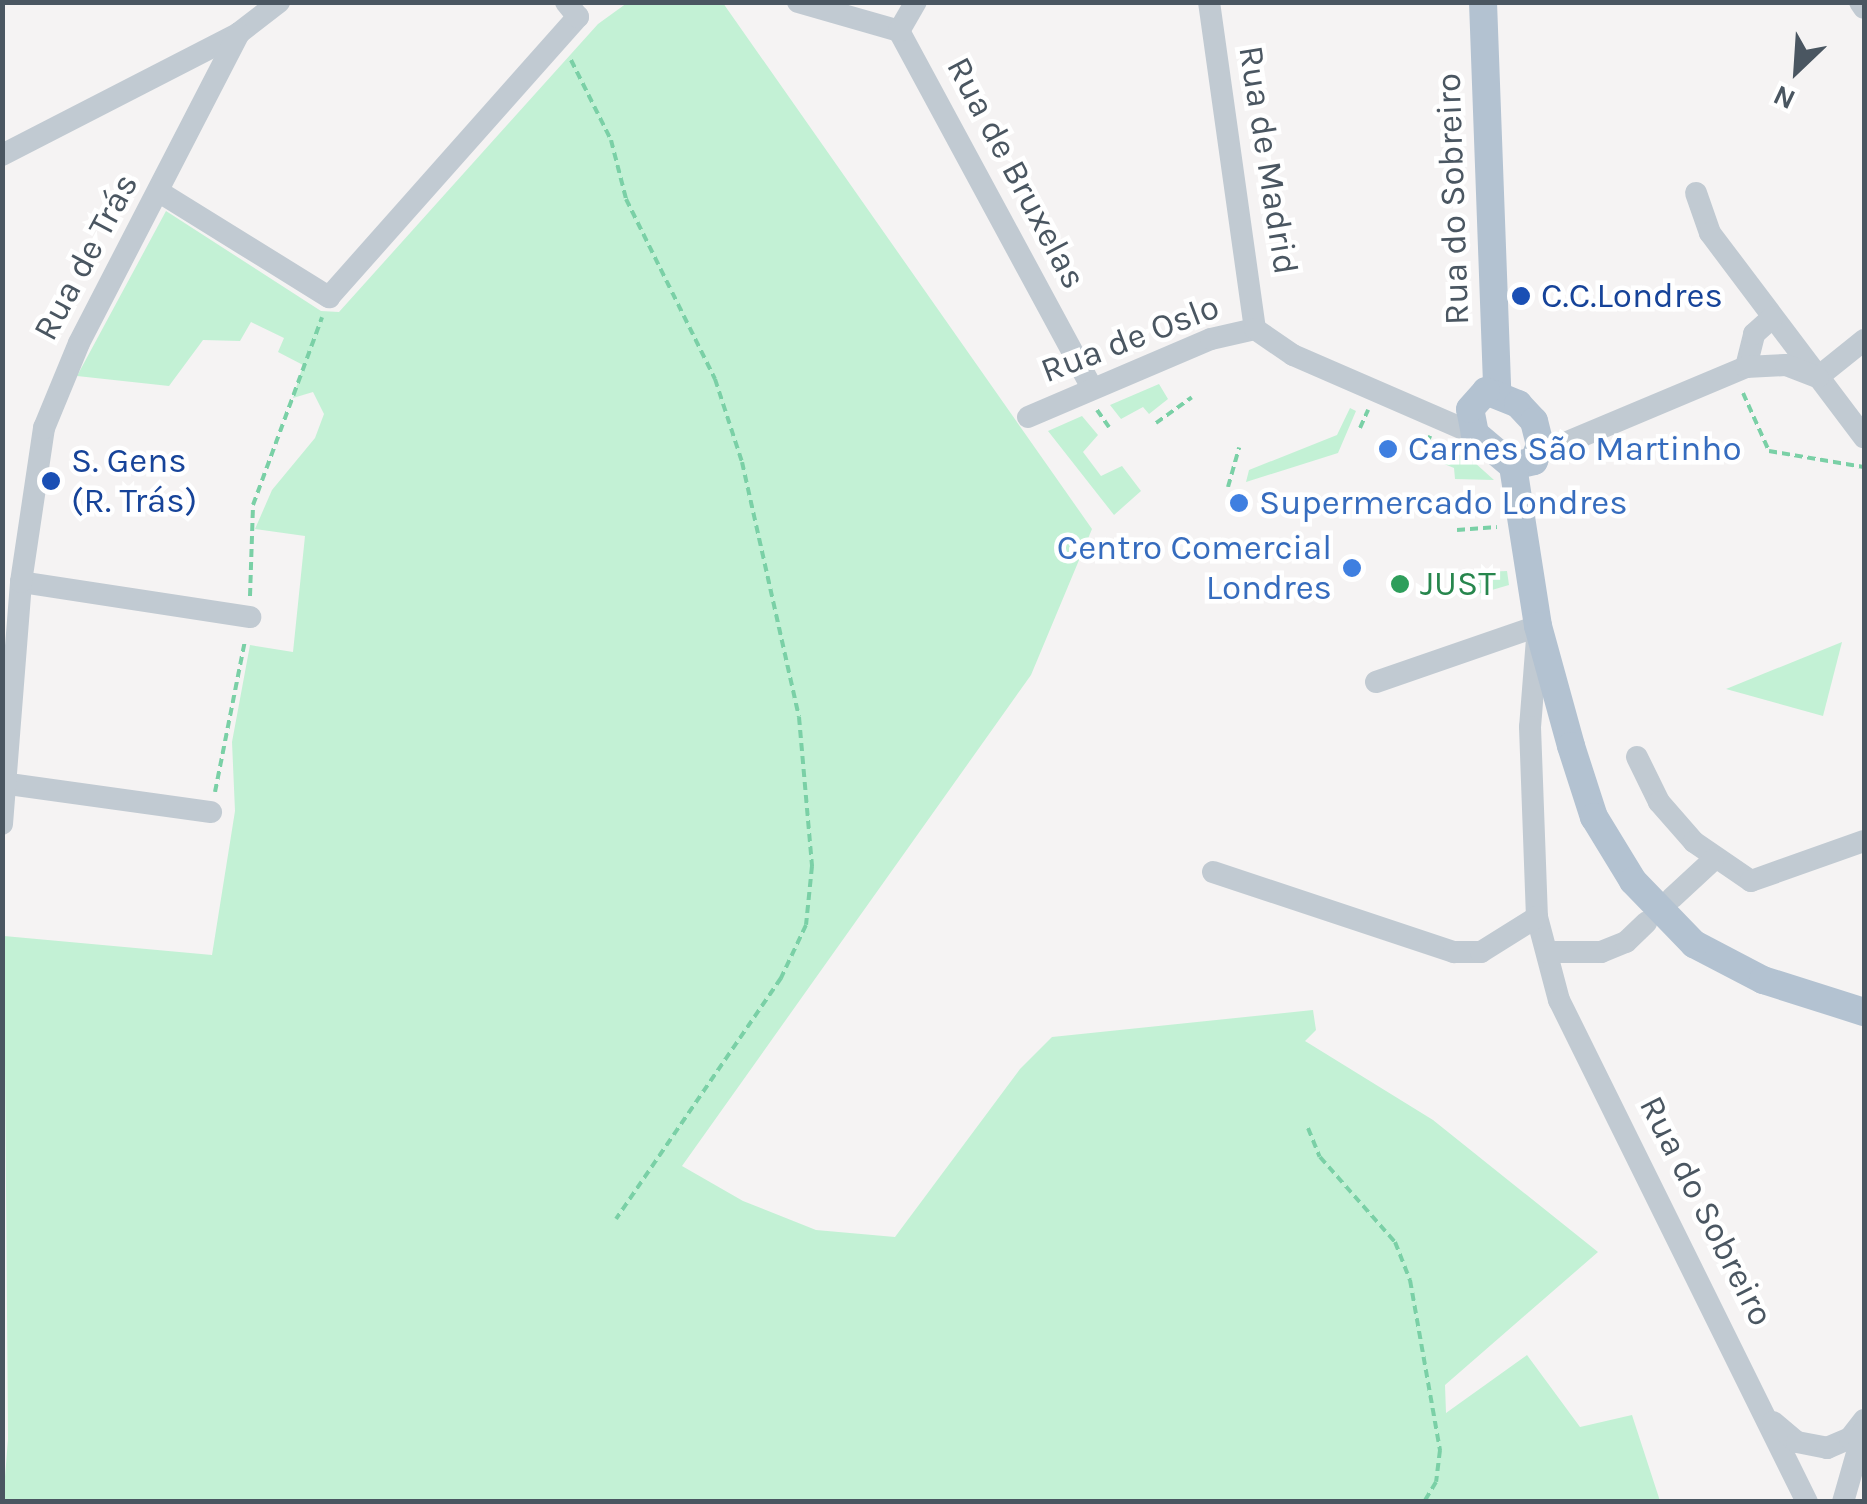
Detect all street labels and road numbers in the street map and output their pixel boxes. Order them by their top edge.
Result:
street label: Rua de Madrid [1229,43,1307,277]
street label: Rua de Bruxelas [937,50,1095,296]
street label: Rua do Sobreiro [1428,72,1478,326]
street label: Rua de Trás [25,167,147,347]
street label: Rua de Oslo [1035,286,1225,392]
street label: Rua do Sobreiro [1630,1089,1782,1333]

